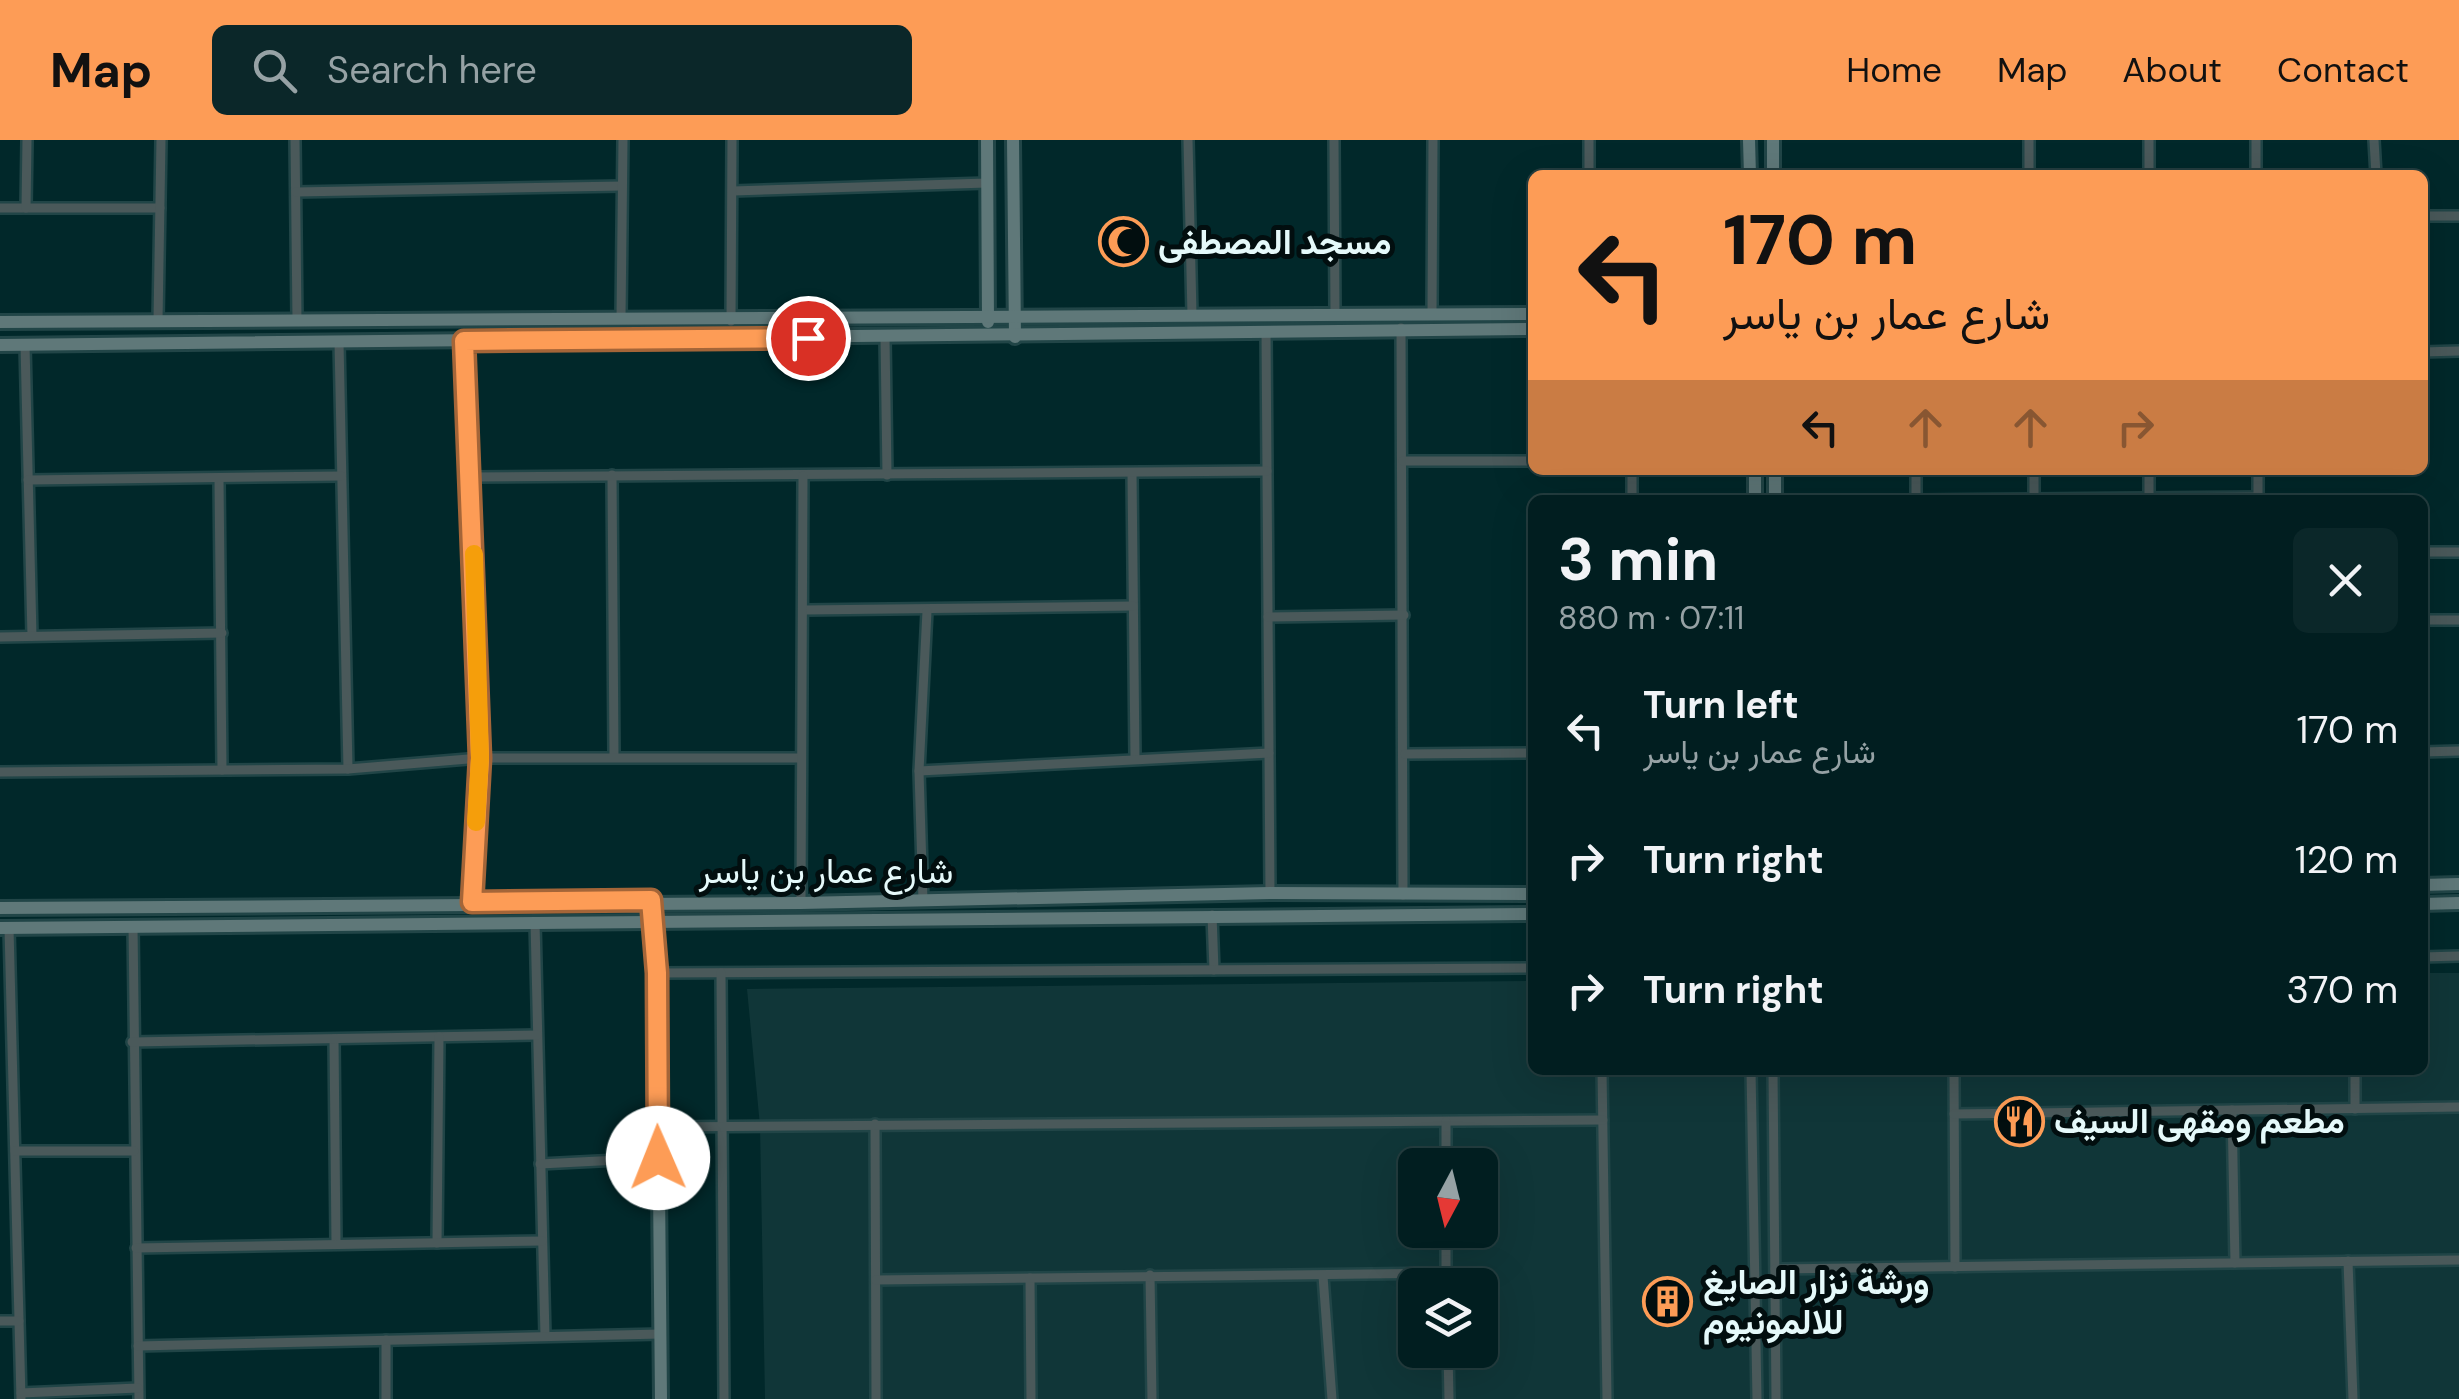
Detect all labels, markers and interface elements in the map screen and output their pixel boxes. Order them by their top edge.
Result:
search box [212,25,912,115]
text: Map [50,39,152,102]
icon: search [247,43,302,98]
text: Search here [327,45,537,95]
text: Home [1846,47,1942,93]
text: Map [1997,47,2067,93]
text: About [2122,47,2222,93]
text: Contact [2277,47,2409,93]
text: 170 m [1723,195,1917,286]
icon: left [1558,210,1688,340]
mosque icon: مسجد المصطفى [1097,216,1149,268]
place label: مسجد المصطفى [1158,219,1391,265]
text: شارع عمار بن ياسر [1723,284,2050,343]
pin [766,296,851,381]
icon: arrive [781,311,836,366]
icon: left [1793,400,1848,455]
icon: ahead [1898,400,1953,455]
icon: ahead [2003,400,2058,455]
icon: right [2108,400,2163,455]
text: 3 min [1558,520,1718,599]
button: close [2293,528,2398,633]
text: 880 m · 07:11 [1558,597,1744,639]
text: Turn left [1643,680,1799,730]
icon: left [1558,703,1613,758]
text: 170 m [2296,705,2398,755]
text: شارع عمار بن ياسر [1643,731,1876,773]
icon: right [1558,833,1613,888]
text: Turn right [1643,835,1824,885]
text: 120 m [2295,835,2398,885]
street label: شارع عمار بن ياسر [698,848,953,895]
icon: right [1558,963,1613,1018]
text: Turn right [1643,965,1824,1015]
text: 370 m [2286,965,2398,1015]
restaurant icon: مطعم ومقهى السيف [1993,1095,2045,1147]
place label: مطعم ومقهى السيف [2054,1098,2345,1144]
position arrow [606,1106,710,1210]
north arrow [1398,1148,1498,1248]
map controls [1398,1148,1498,1368]
place label: ورشة نزار الصايغ للالمونيوم [1703,1259,1930,1345]
button: layers [1398,1268,1498,1368]
building icon: ورشة نزار الصايغ للالمونيوم [1642,1276,1694,1328]

